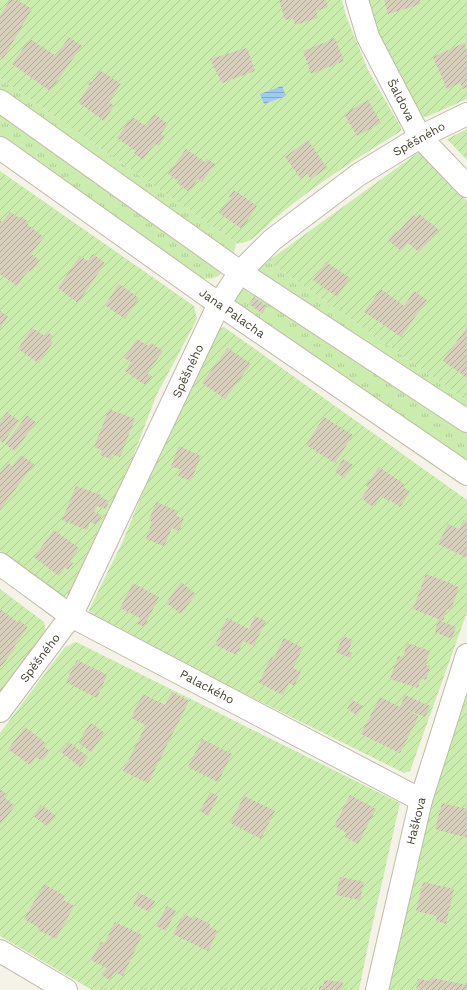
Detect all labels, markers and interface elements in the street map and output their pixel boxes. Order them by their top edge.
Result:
street label: Šaldova [384,76,418,124]
street label: Spěšného [391,119,447,159]
street label: Jana Palacha [196,285,268,341]
street label: Spěšného [170,342,206,400]
street label: Spěšného [17,631,63,685]
street label: Palackého [177,667,237,707]
street label: Haškova [403,796,429,846]

